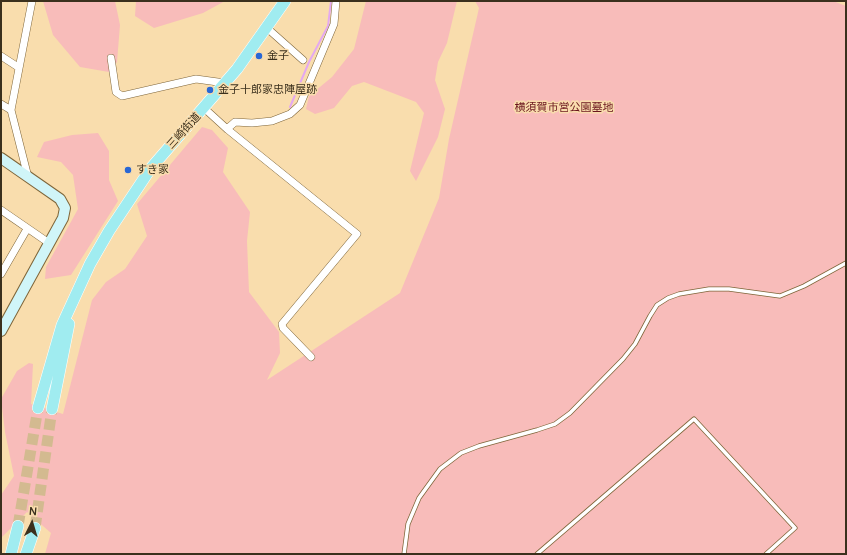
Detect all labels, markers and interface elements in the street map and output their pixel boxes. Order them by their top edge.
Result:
place label: 金子 [267,49,289,63]
marker: 金子 [254,51,264,61]
place label: 金子十郎家忠陣屋跡 [218,83,317,97]
marker: 金子十郎家忠陣屋跡 [205,85,215,95]
park label: 横須賀市営公園墓地 [515,101,613,115]
street label: 三崎街道 [164,110,204,152]
place label: すき家 [136,163,169,177]
marker: すき家 [123,165,133,175]
north arrow [12,503,52,543]
text: N [28,503,38,518]

